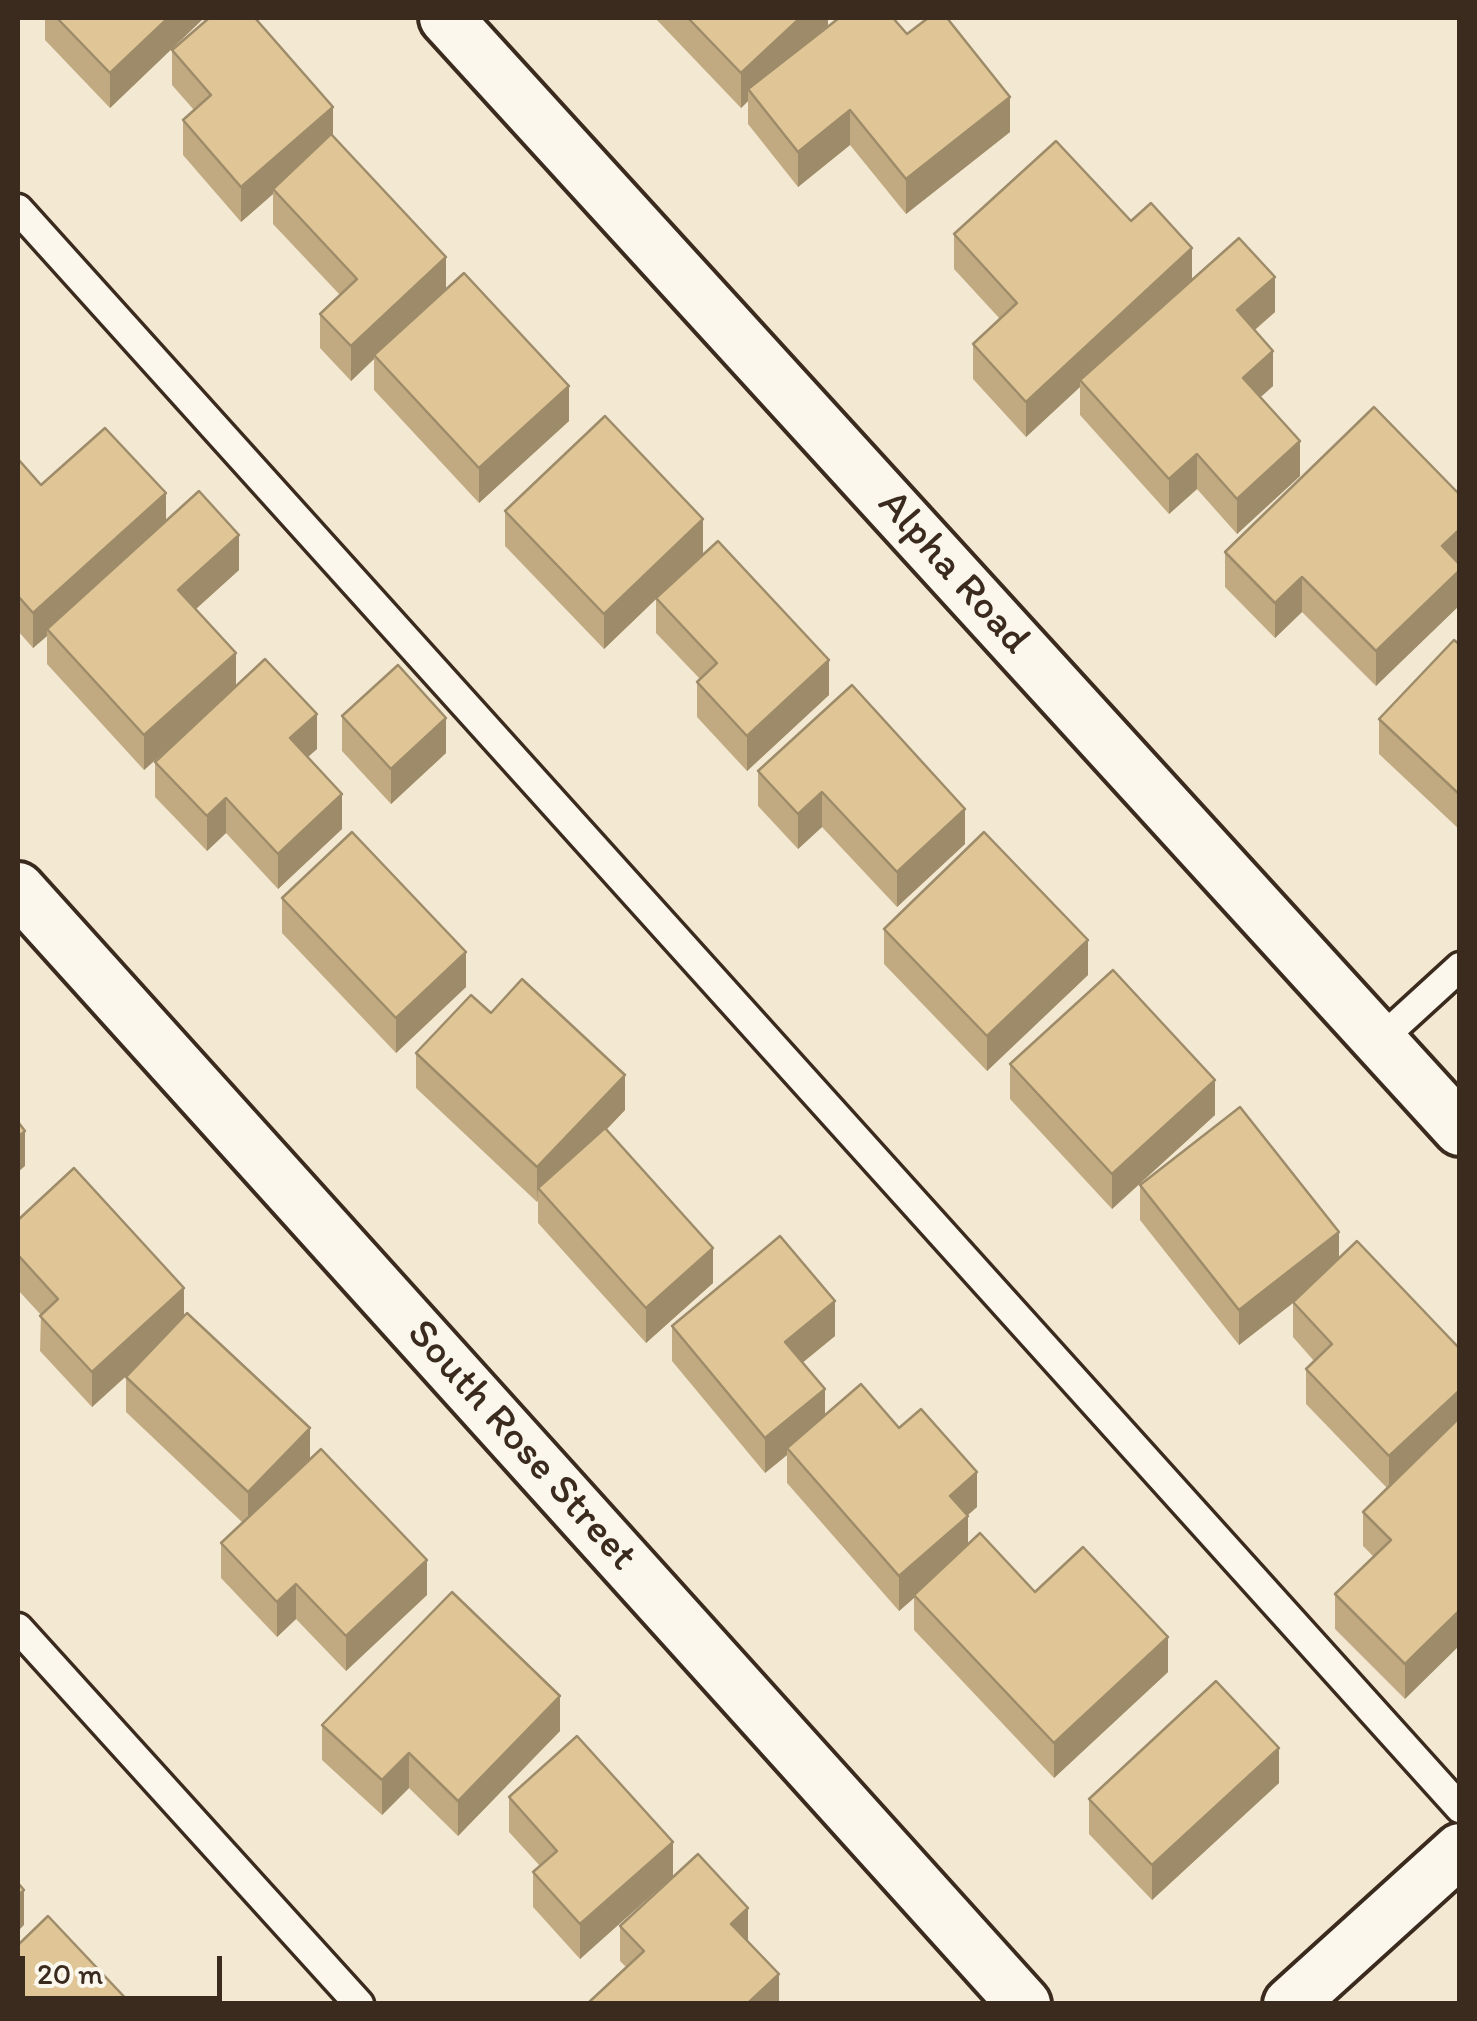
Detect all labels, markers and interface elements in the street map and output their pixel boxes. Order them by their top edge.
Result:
street label: Alpha Road [866,480,1040,666]
street label: South Rose Street [395,1310,647,1582]
scale bar [25,1936,228,1998]
text: 20 m [37,1955,103,1992]

